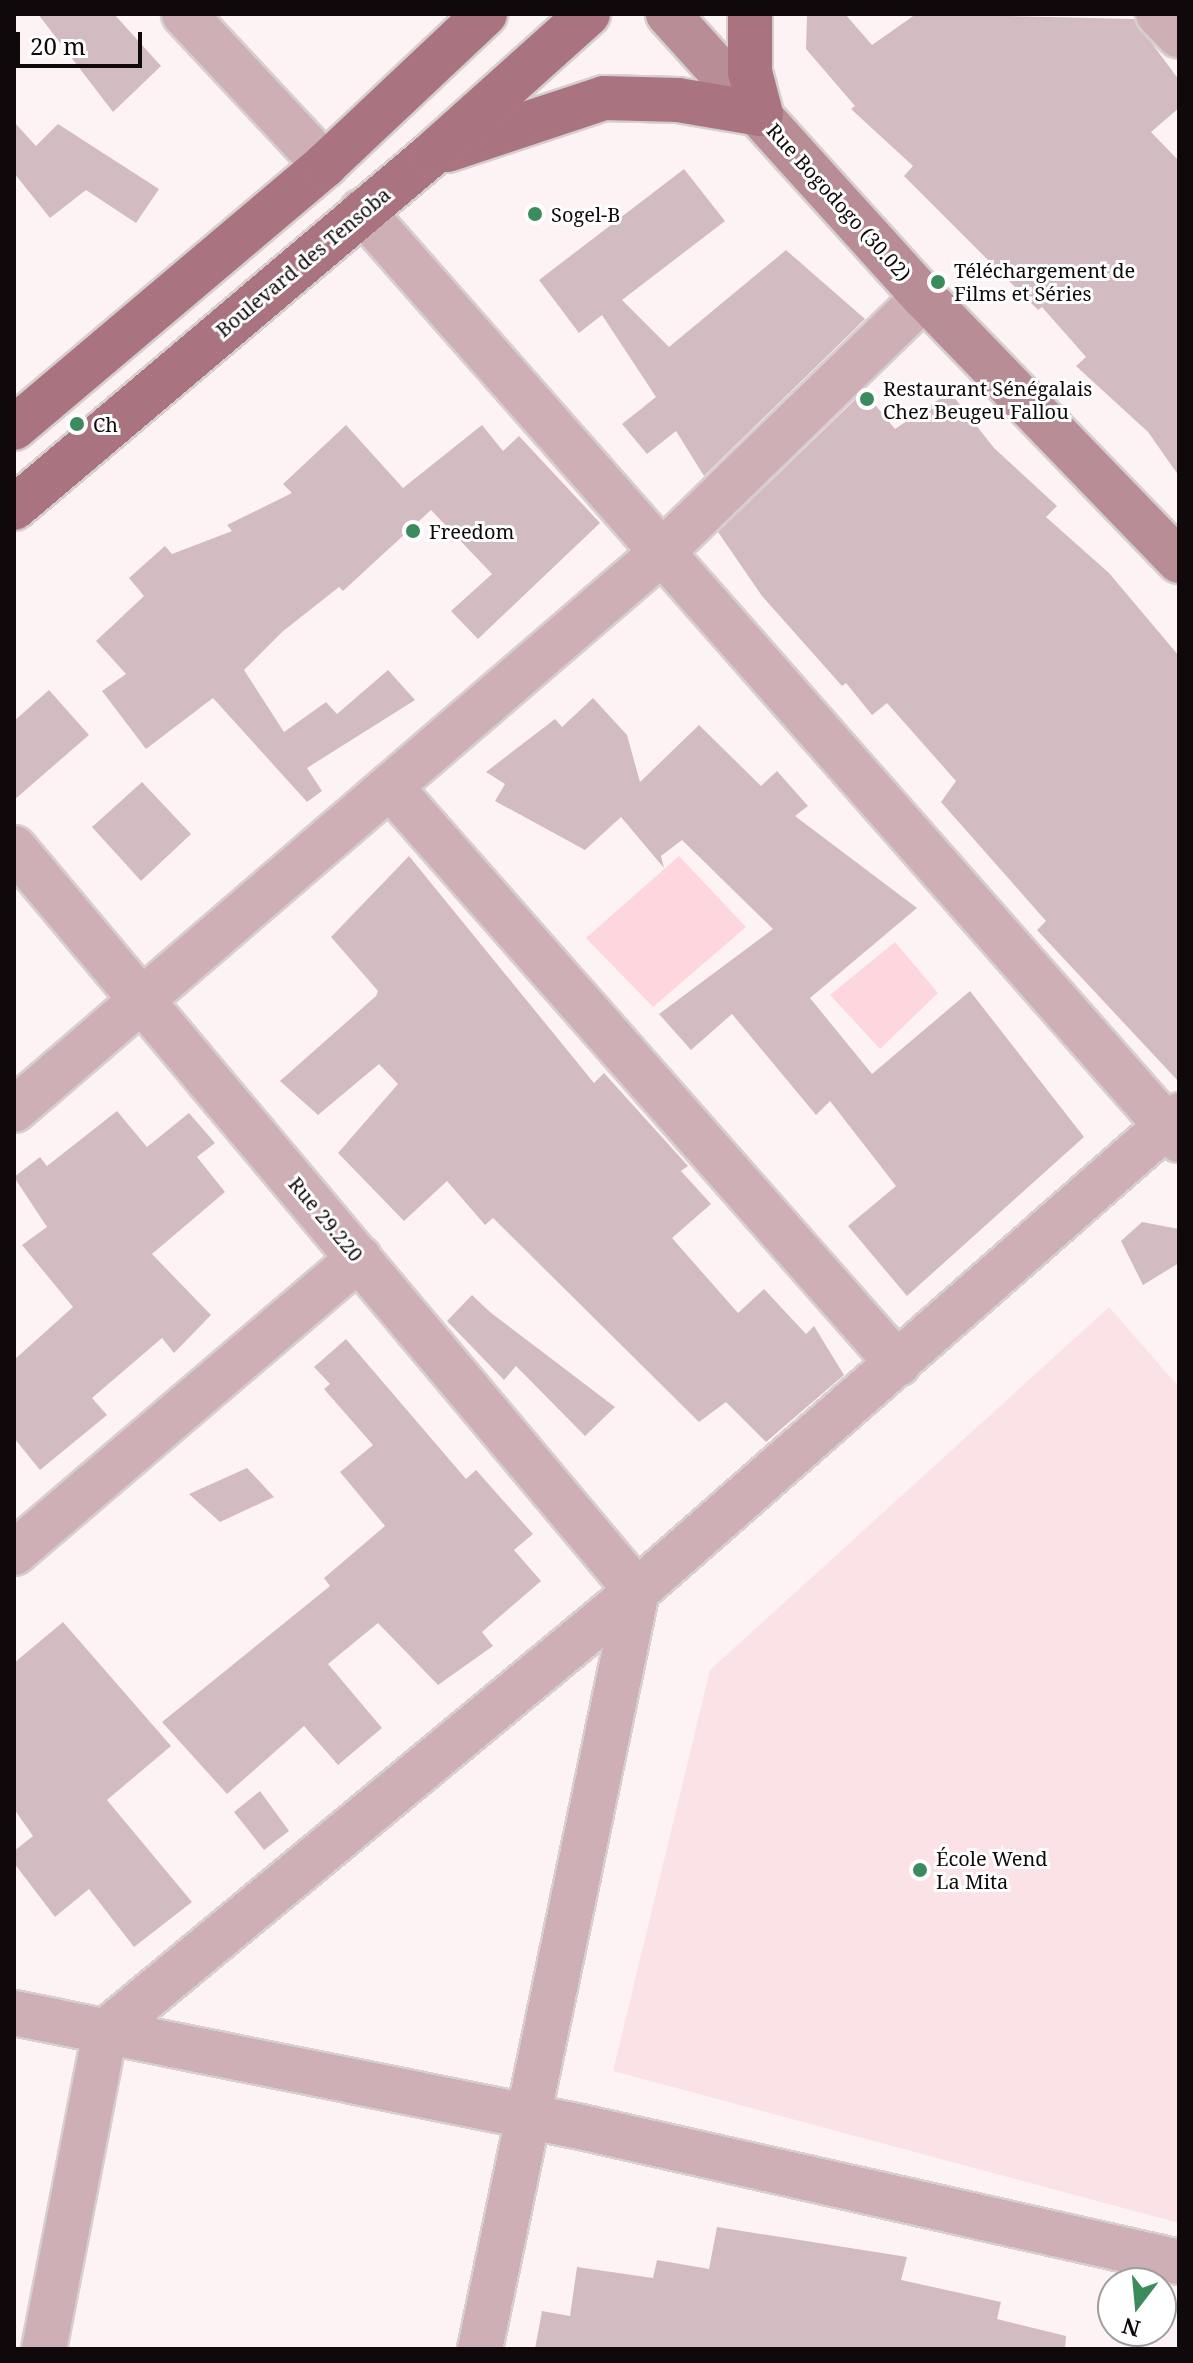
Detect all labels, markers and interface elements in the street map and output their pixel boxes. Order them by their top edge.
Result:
scale bar [20,16,146,66]
text: 20 m [30,29,86,62]
street label: Rue Bogodogo (30.02) [762,118,916,286]
street label: Boulevard des Tensoba [211,182,395,342]
place label: Sogel-B [551,202,620,226]
marker: Sogel-B [526,205,544,223]
place label: Téléchargement de Films et Séries [954,258,1135,305]
marker: Téléchargement de Films et Séries [929,273,947,291]
place label: Restaurant Sénégalais Chez Beugeu Fallou [883,376,1092,423]
marker: Restaurant Sénégalais Chez Beugeu Fallou [858,390,876,408]
place label: Ch [93,412,118,436]
marker: Ch [68,415,86,433]
place label: Freedom [429,519,514,543]
marker: Freedom [404,522,422,540]
street label: Rue 29.220 [284,1172,368,1266]
place label: École Wend La Mita [936,1846,1048,1893]
marker: École Wend La Mita [911,1861,929,1879]
north arrow [1097,2267,1177,2347]
text: N [1118,2311,1143,2345]

